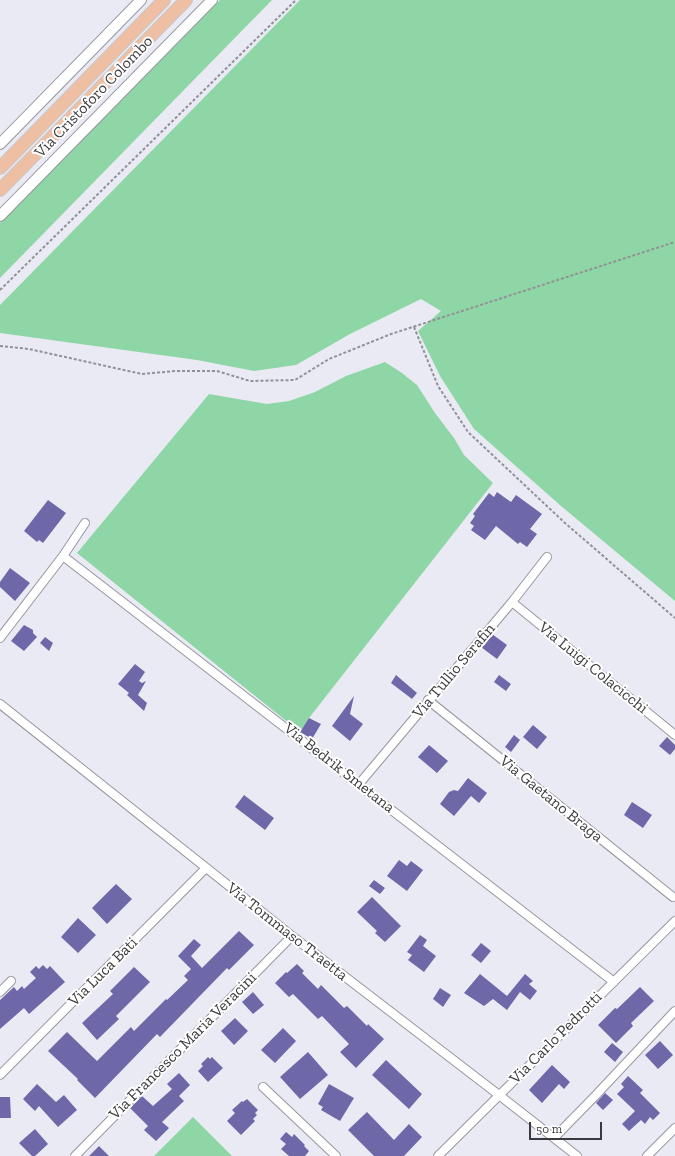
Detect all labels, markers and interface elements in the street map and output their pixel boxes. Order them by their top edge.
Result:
street label: Via Cristoforo Colombo [31,32,157,162]
street label: Via Luigi Colacicchi [534,618,652,718]
street label: Via Tullio Serafin [409,619,499,723]
street label: Via Bedrik Smetana [280,719,398,817]
street label: Via Gaetano Braga [495,751,607,847]
street label: Via Tommaso Traetta [223,879,351,985]
street label: Via Luca Bati [64,933,142,1011]
street label: Via Francesco Maria Veracini [105,968,261,1124]
street label: Via Carlo Pedrotti [506,988,606,1088]
scale bar [531,1114,604,1140]
text: 50 m [536,1122,562,1136]

